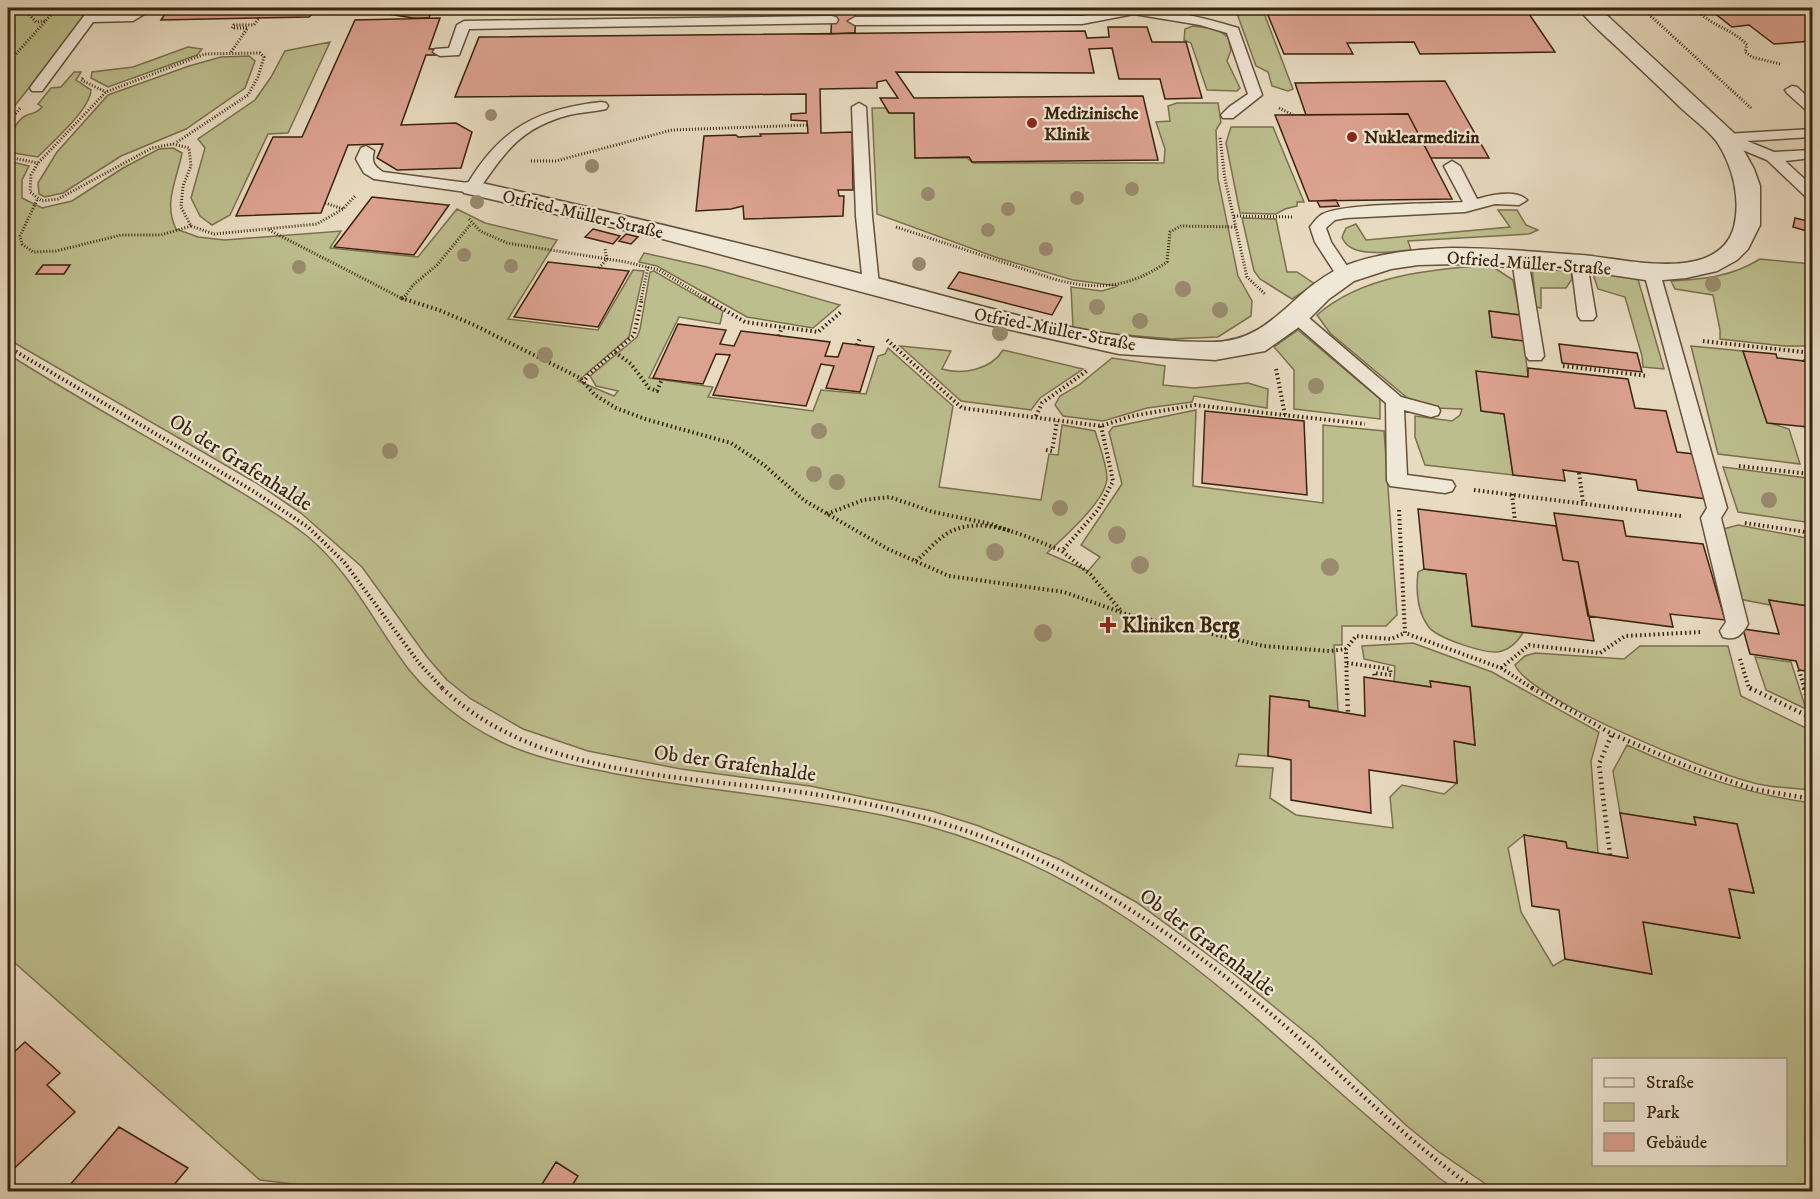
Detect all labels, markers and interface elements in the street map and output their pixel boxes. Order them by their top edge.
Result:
place label: Medizinische Klinik [1044,103,1139,146]
marker: Medizinische Klinik [1025,116,1039,130]
place label: Nuklearmedizin [1364,127,1480,149]
marker: Nuklearmedizin [1345,130,1359,144]
street label: Otfried-Müller-Straße [500,186,665,244]
street label: Otfried-Müller-Straße [1446,247,1612,281]
street label: Otfried-Müller-Straße [972,304,1138,356]
street label: Ob der Grafenhalde [164,408,317,517]
place label: Kliniken Berg [1122,613,1240,639]
marker: Kliniken Berg [1099,616,1117,634]
street label: Ob der Grafenhalde [652,740,818,788]
street label: Ob der Grafenhalde [1134,883,1281,1003]
legend [1592,1058,1787,1166]
text: Straße [1646,1072,1694,1094]
text: Park [1646,1102,1680,1124]
text: Gebäude [1646,1132,1707,1154]

